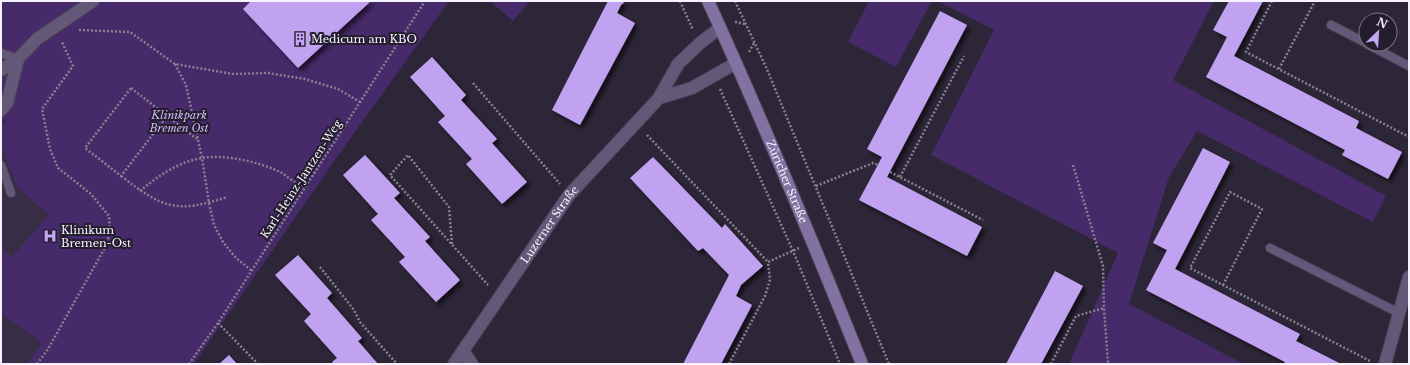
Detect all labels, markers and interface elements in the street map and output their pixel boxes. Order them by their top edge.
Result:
north arrow [1358,12,1398,52]
text: N [1375,14,1390,32]
building icon: Medicum am KBO [292,31,308,47]
place label: Medicum am KBO [311,32,417,46]
park label: Klinikpark Bremen Ost [148,108,209,135]
street label: Karl-Heinz-Jantzen-Weg [257,117,345,241]
street label: Züricher Straße [763,138,811,225]
street label: Luzerner Straße [518,183,581,266]
place label: Klinikum Bremen-Ost [61,223,132,250]
hospital icon: Klinikum Bremen-Ost [42,228,58,244]

